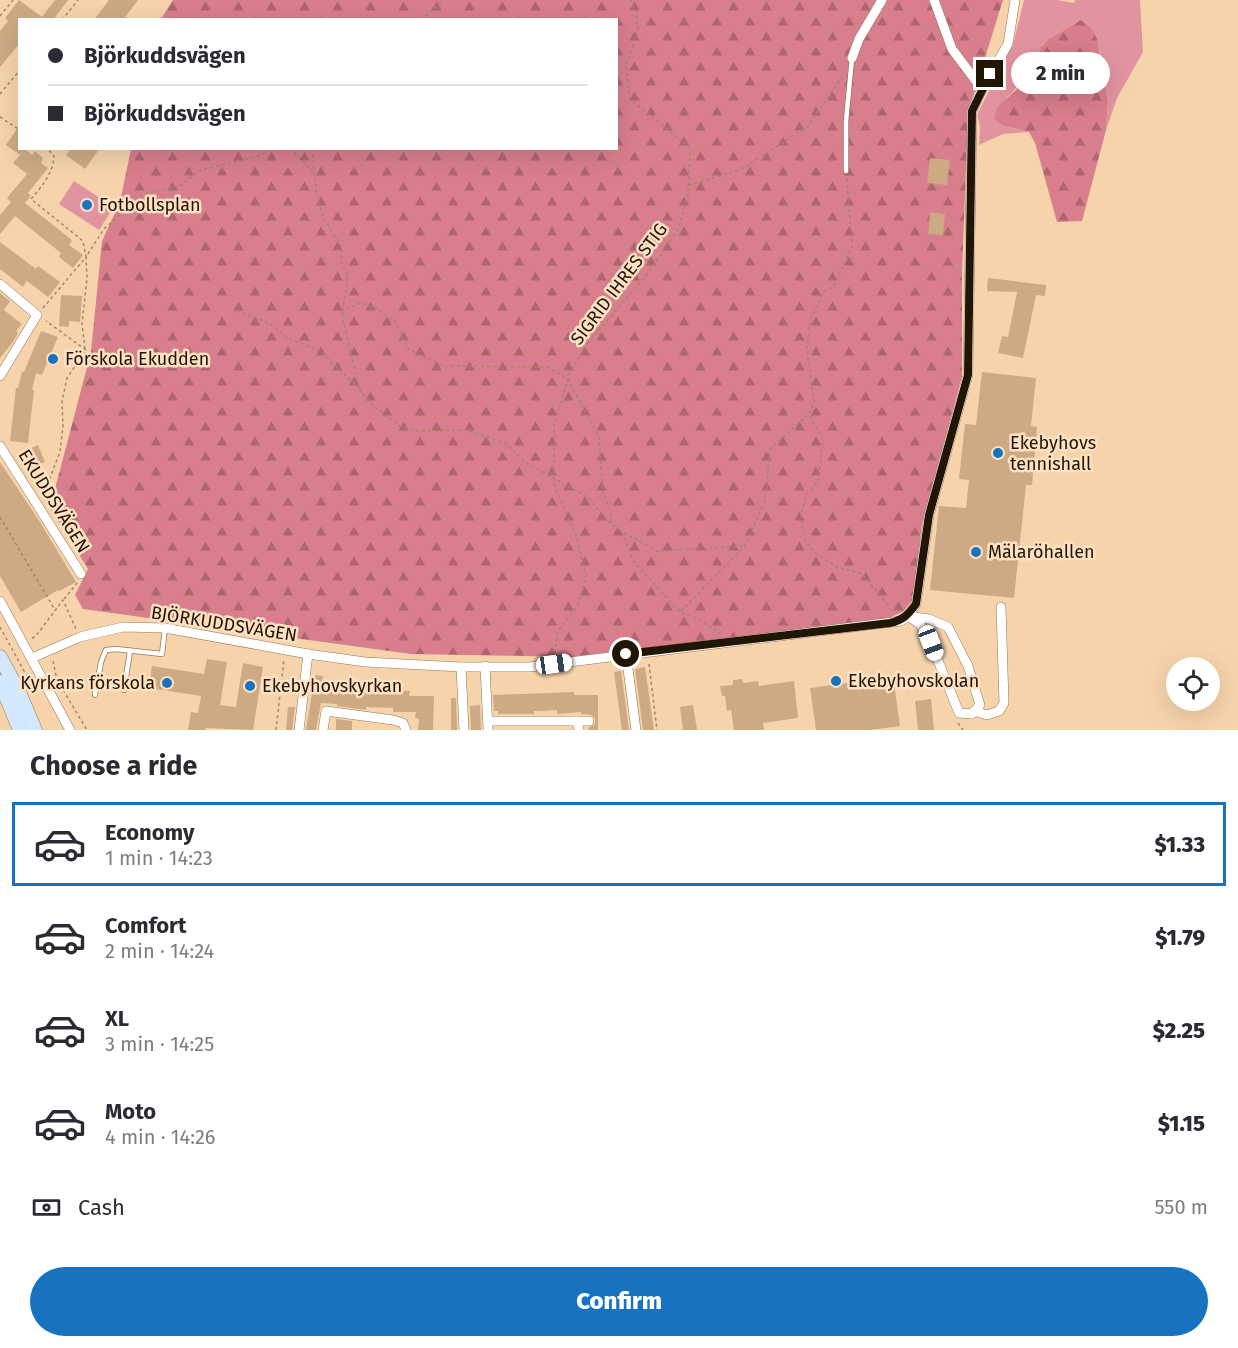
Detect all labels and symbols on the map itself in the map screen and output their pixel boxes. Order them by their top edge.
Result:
callout: 2 min [1011,53,1110,95]
route end [976,60,1003,87]
place label: Fotbollsplan [99,194,201,216]
marker: Fotbollsplan [80,198,94,212]
street label: SIGRID IHRES STIG [566,219,672,349]
place label: Förskola Ekudden [65,348,209,370]
marker: Förskola Ekudden [46,352,60,366]
place label: Ekebyhovs tennishall [1010,432,1096,475]
street label: EKUDDSVÄGEN [13,445,95,557]
marker: Ekebyhovs tennishall [991,446,1005,460]
place label: Mälaröhallen [988,541,1095,563]
marker: Mälaröhallen [969,545,983,559]
street label: BJÖRKUDDSVÄGEN [149,602,299,646]
car [916,623,946,663]
route start [612,640,639,667]
car [535,653,573,675]
place label: Ekebyhovskolan [848,670,979,692]
place label: Kyrkans förskola [20,672,155,694]
marker: Ekebyhovskolan [829,674,843,688]
place label: Ekebyhovskyrkan [262,675,402,697]
marker: Kyrkans förskola [160,676,174,690]
marker: Ekebyhovskyrkan [243,679,257,693]

